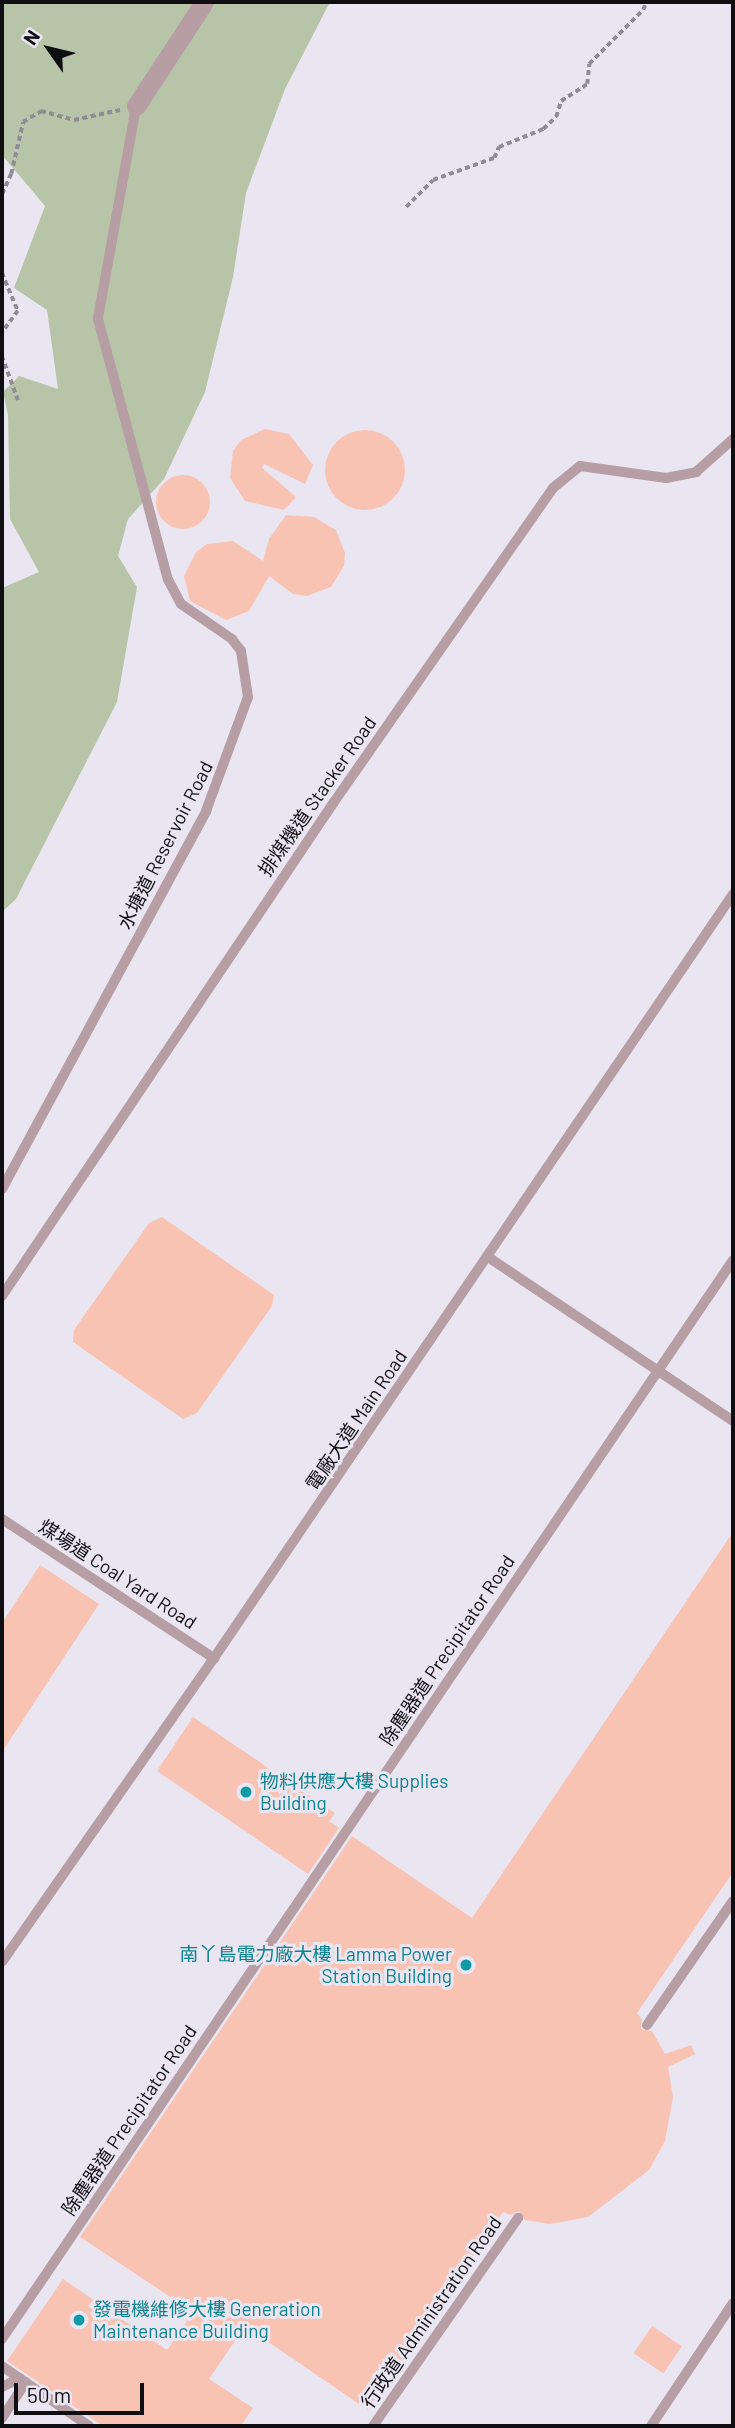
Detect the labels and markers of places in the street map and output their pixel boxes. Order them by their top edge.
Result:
place label: 物料供應大樓 Supplies Building [260,1770,448,1814]
marker: 物料供應大樓 Supplies Building [238,1784,254,1800]
place label: 南丫島電力廠大樓 Lamma Power Station Building [179,1943,452,1987]
marker: 南丫島電力廠大樓 Lamma Power Station Building [458,1957,474,1973]
place label: 發電機維修大樓 Generation Maintenance Building [93,2298,321,2342]
marker: 發電機維修大樓 Generation Maintenance Building [71,2312,87,2328]

